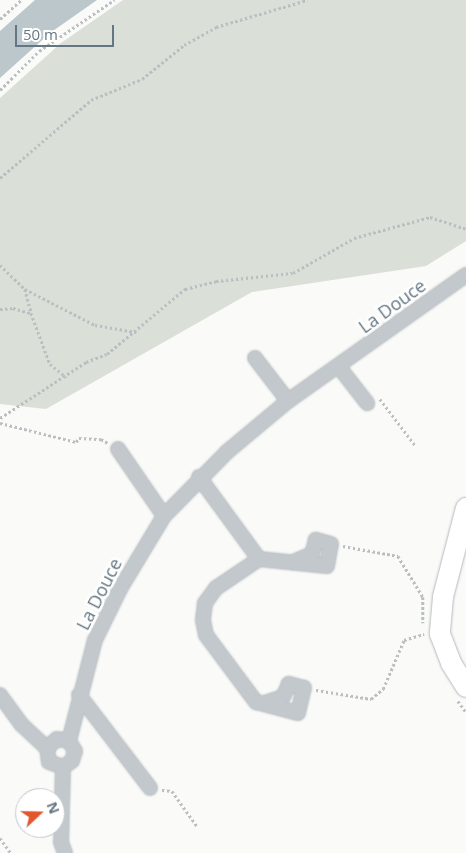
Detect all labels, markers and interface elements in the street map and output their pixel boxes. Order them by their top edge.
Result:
scale bar [18,15,116,47]
text: 50 m [23,24,58,44]
street label: La Douce [354,274,430,338]
street label: La Douce [72,554,126,634]
north arrow [15,788,65,838]
text: N [43,799,64,817]

